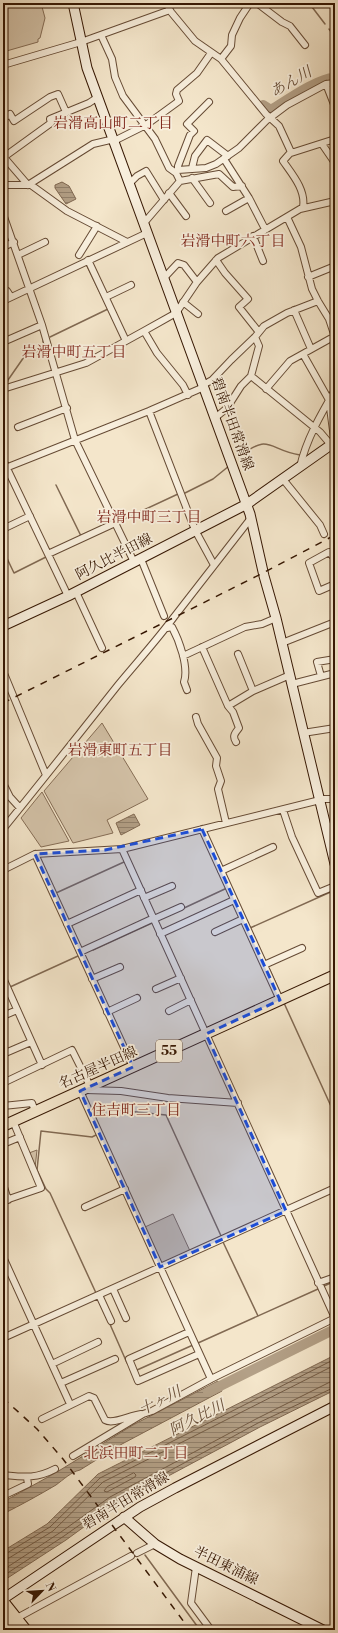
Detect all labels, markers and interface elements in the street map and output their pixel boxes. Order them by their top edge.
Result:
water label: あん川 [267,62,317,101]
district label: 岩滑高山町二丁目 [53,114,173,133]
district label: 岩滑中町六丁目 [180,232,286,251]
district label: 岩滑中町五丁目 [21,343,127,362]
street label: 碧南半田常滑線 [207,375,257,473]
district label: 岩滑中町三丁目 [96,508,202,527]
street label: 阿久比半田線 [72,530,156,584]
district label: 岩滑東町五丁目 [67,741,173,760]
road number: 55 [156,1040,182,1062]
street label: 名古屋半田線 [56,1043,140,1093]
district label: 住吉町三丁目 [91,1101,181,1120]
water label: 十ヶ川 [136,1381,186,1420]
water label: 阿久比川 [166,1395,230,1440]
district label: 北浜田町二丁目 [83,1444,189,1463]
street label: 碧南半田常滑線 [79,1468,173,1534]
street label: 半田東浦線 [191,1543,261,1589]
north arrow [22,1571,62,1611]
text: N [42,1580,58,1594]

